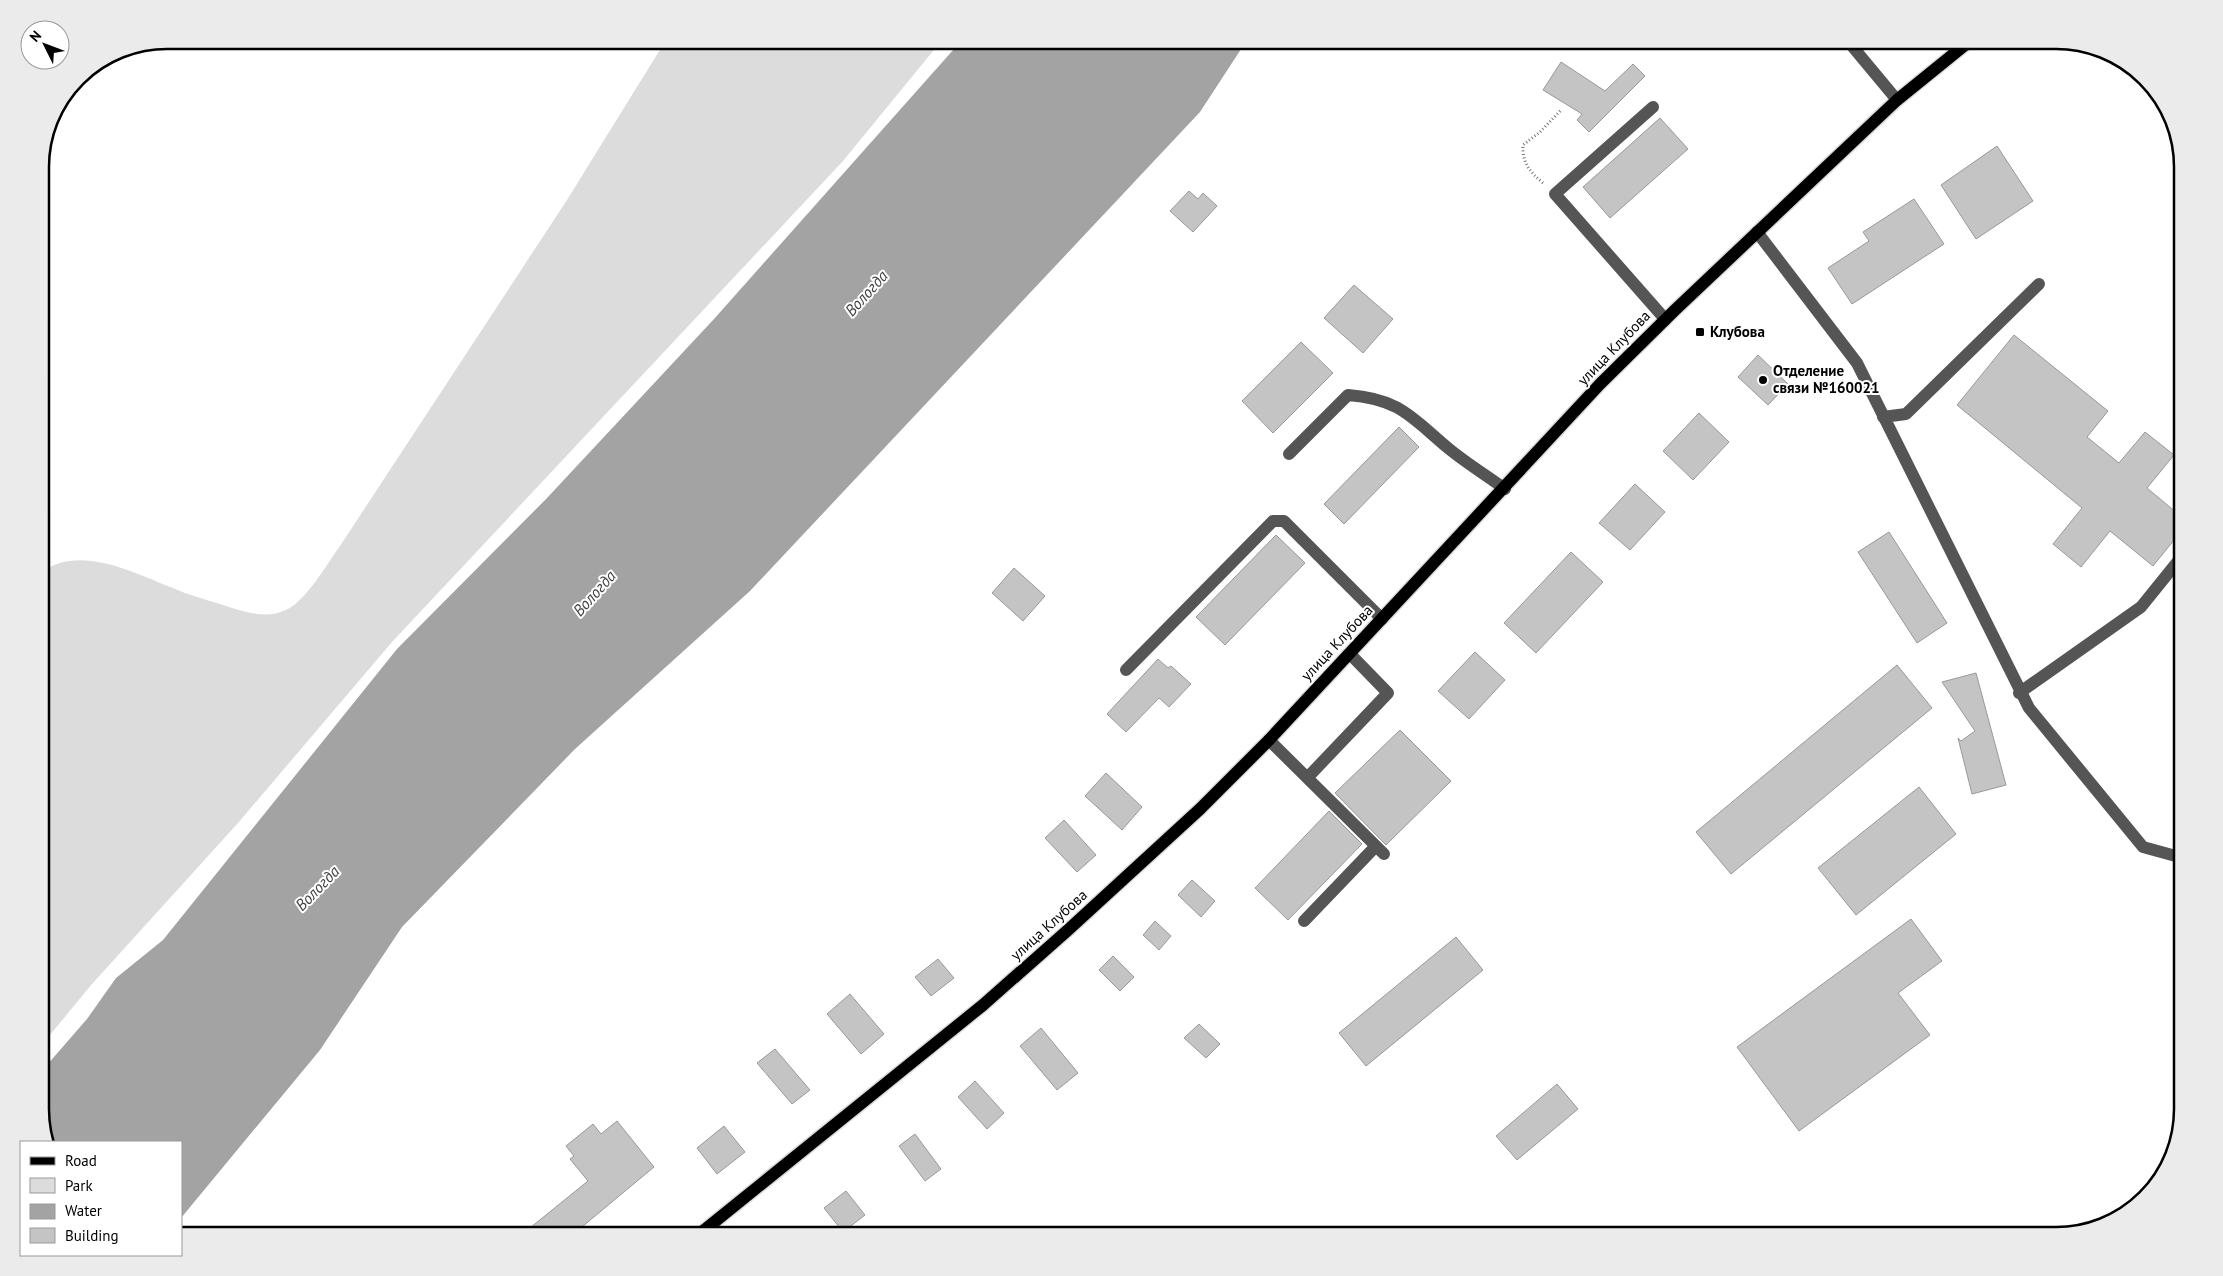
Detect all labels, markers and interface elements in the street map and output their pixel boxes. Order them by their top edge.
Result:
north arrow [20,20,70,70]
text: N [26,27,45,46]
water label: Вологда [840,266,892,320]
street label: улица Клубова [1573,306,1654,389]
place label: Клубова [1710,322,1765,341]
marker: Клубова [1694,326,1706,338]
place label: Отделение связи №160021 [1773,361,1880,397]
marker: Отделение связи №160021 [1757,374,1769,386]
water label: Вологда [568,566,620,620]
street label: улица Клубова [1297,601,1377,685]
water label: Вологда [291,861,343,915]
street label: улица Клубова [1006,885,1091,964]
legend [20,1141,182,1256]
text: Road [65,1151,97,1170]
text: Park [65,1176,93,1195]
text: Water [65,1201,102,1220]
text: Building [65,1226,119,1245]

